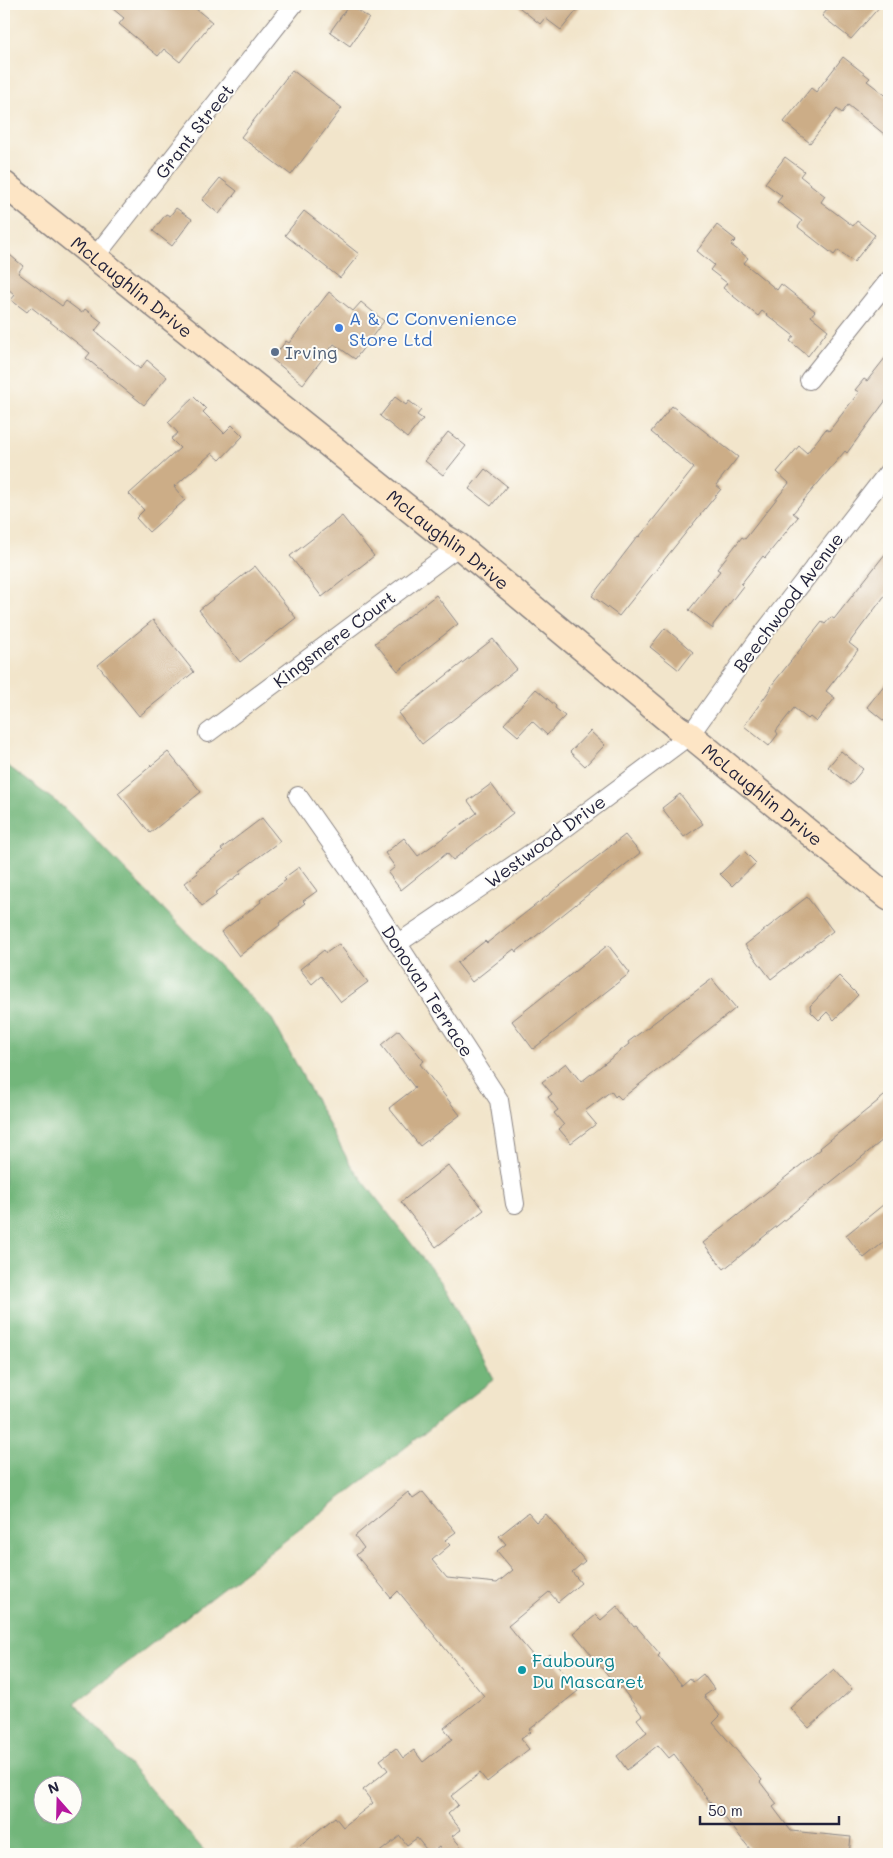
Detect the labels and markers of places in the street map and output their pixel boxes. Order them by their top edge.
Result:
place label: A & C Convenience Store Ltd [349,306,517,351]
marker: A & C Convenience Store Ltd [333,322,345,334]
place label: Irving [285,340,337,364]
marker: Irving [269,346,281,358]
place label: Faubourg Du Mascaret [532,1648,644,1693]
marker: Faubourg Du Mascaret [516,1664,528,1676]

